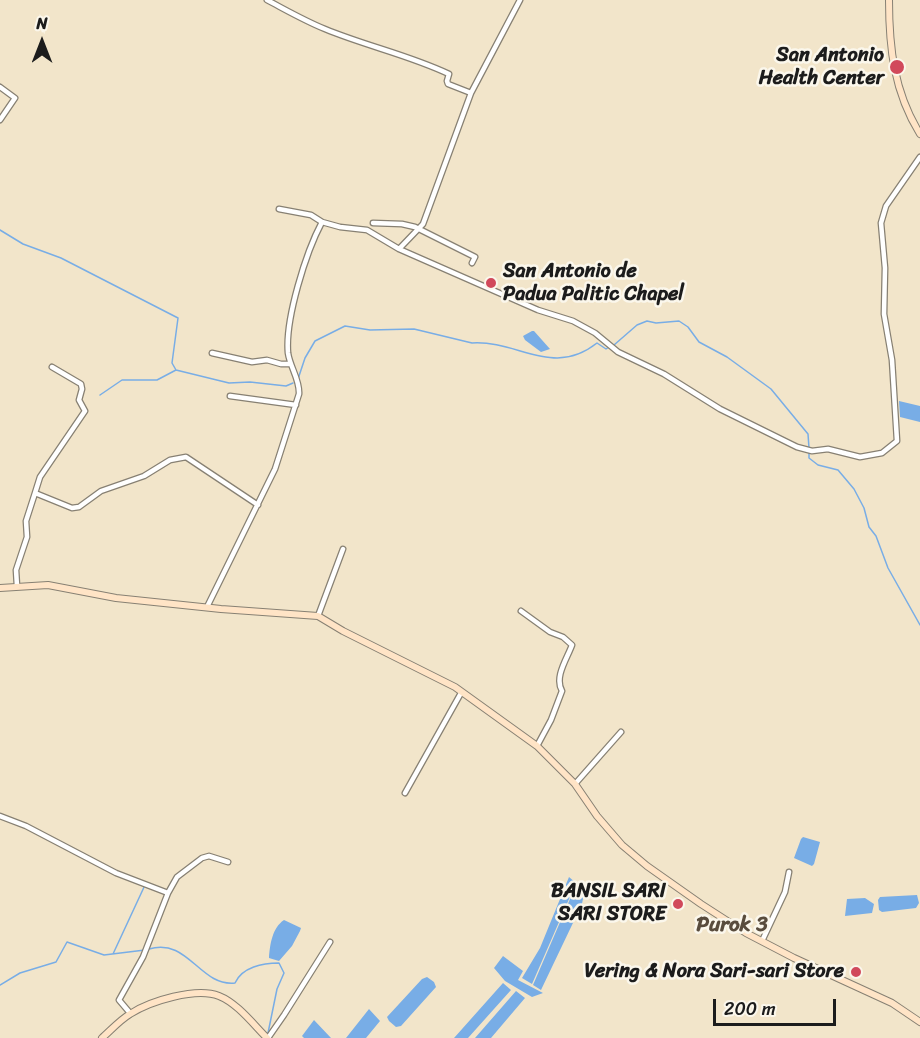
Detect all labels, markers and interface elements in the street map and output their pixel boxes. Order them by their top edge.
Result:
text: N [36,9,48,38]
north arrow [12,12,72,72]
place label: San Antonio Health Center [759,44,884,91]
marker: San Antonio Health Center [888,58,906,76]
place label: San Antonio de Padua Palitic Chapel [503,260,684,307]
marker: San Antonio de Padua Palitic Chapel [484,276,498,290]
place label: BANSIL SARI SARI STORE [551,880,666,927]
marker: BANSIL SARI SARI STORE [671,897,685,911]
district label: Purok 3 [696,913,768,939]
place label: Vering & Nora Sari-sari Store [585,960,844,984]
marker: Vering & Nora Sari-sari Store [849,965,863,979]
scale bar [716,987,839,1025]
text: 200 m [724,993,776,1025]

